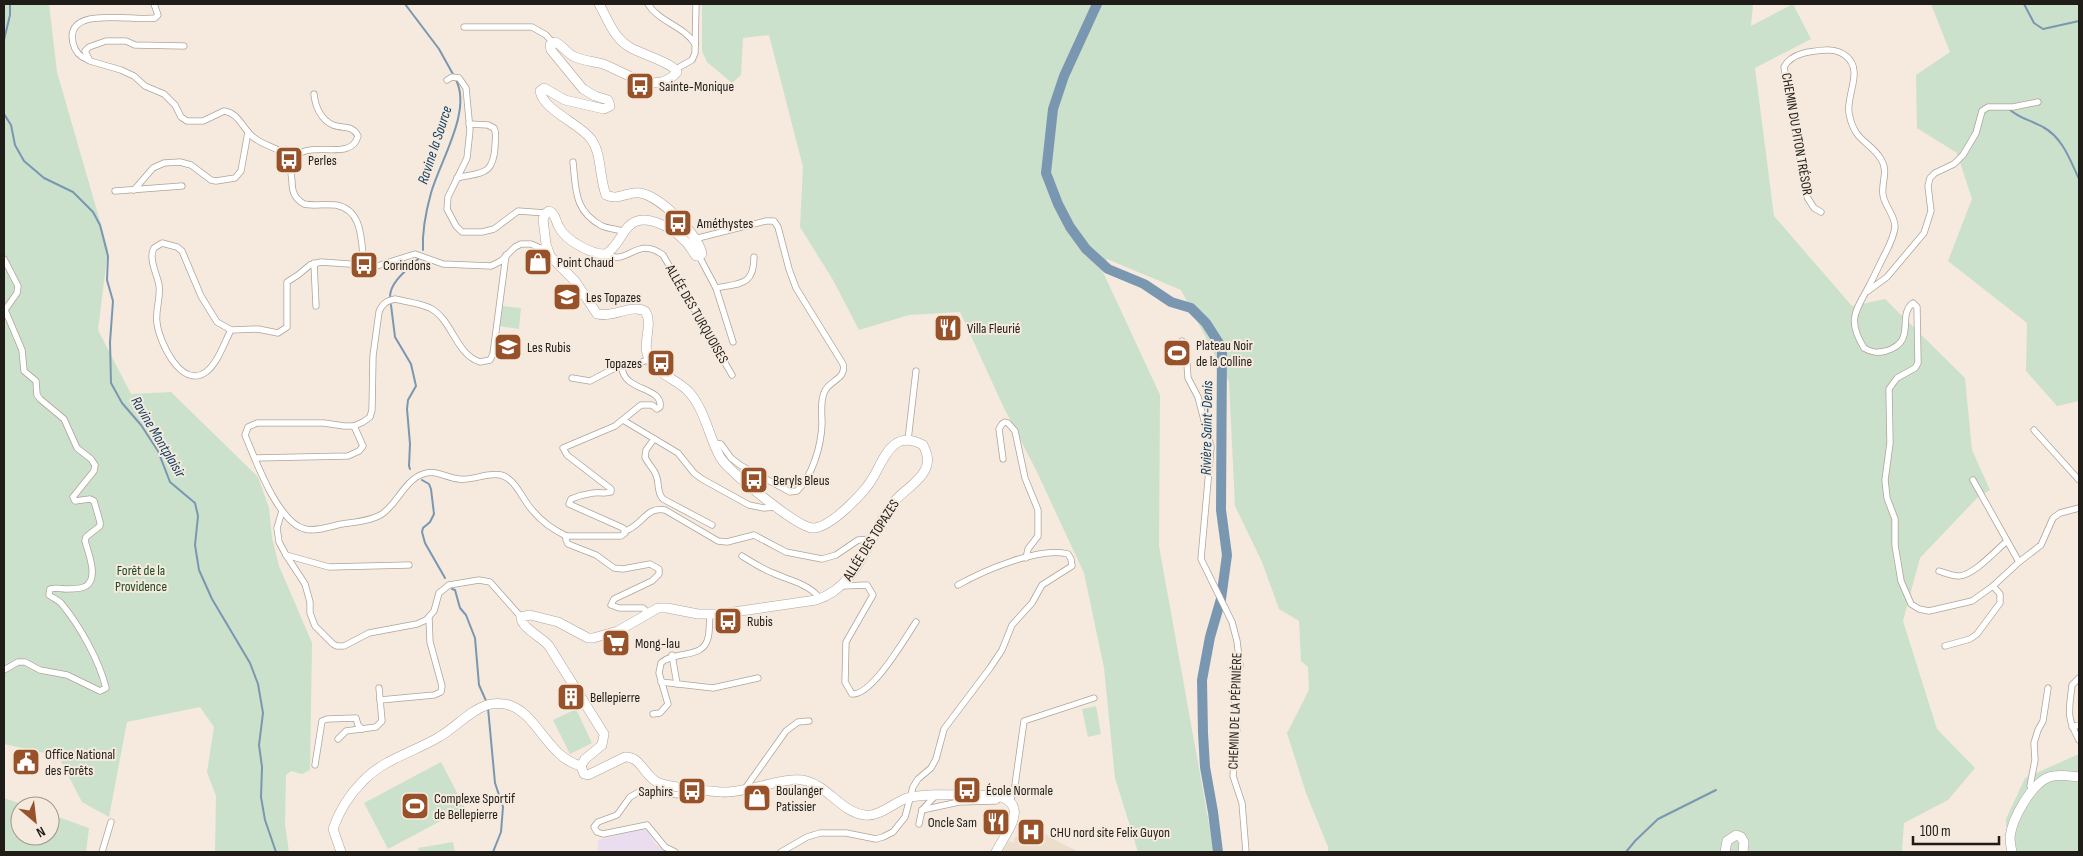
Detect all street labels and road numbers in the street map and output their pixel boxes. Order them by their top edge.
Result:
street label: CHEMIN DU PITON TRÉSOR [1778,71,1816,197]
street label: ALLÉE DES TURQUOISES [661,261,732,366]
street label: ALLÉE DES TOPAZES [839,496,903,585]
street label: CHEMIN DE LA PÉPINIÈRE [1224,652,1246,770]

